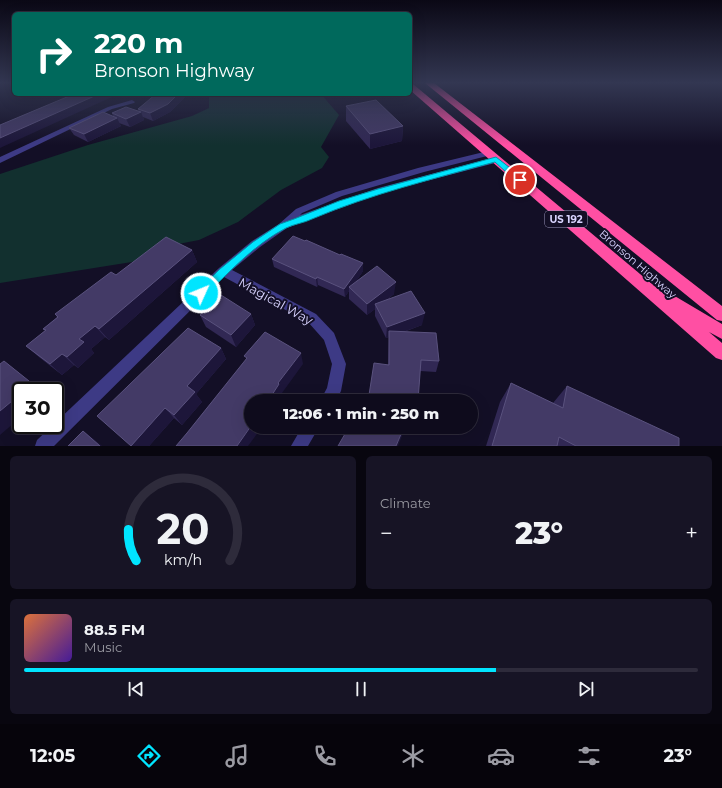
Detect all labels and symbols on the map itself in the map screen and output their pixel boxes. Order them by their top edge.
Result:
pin [503,163,537,197]
road number: US 192 [545,211,587,227]
street label: Bronson Highway [596,227,680,301]
position arrow [180,272,222,314]
street label: Magical Way [236,274,317,328]
speed limit sign: 30 [12,382,64,434]

